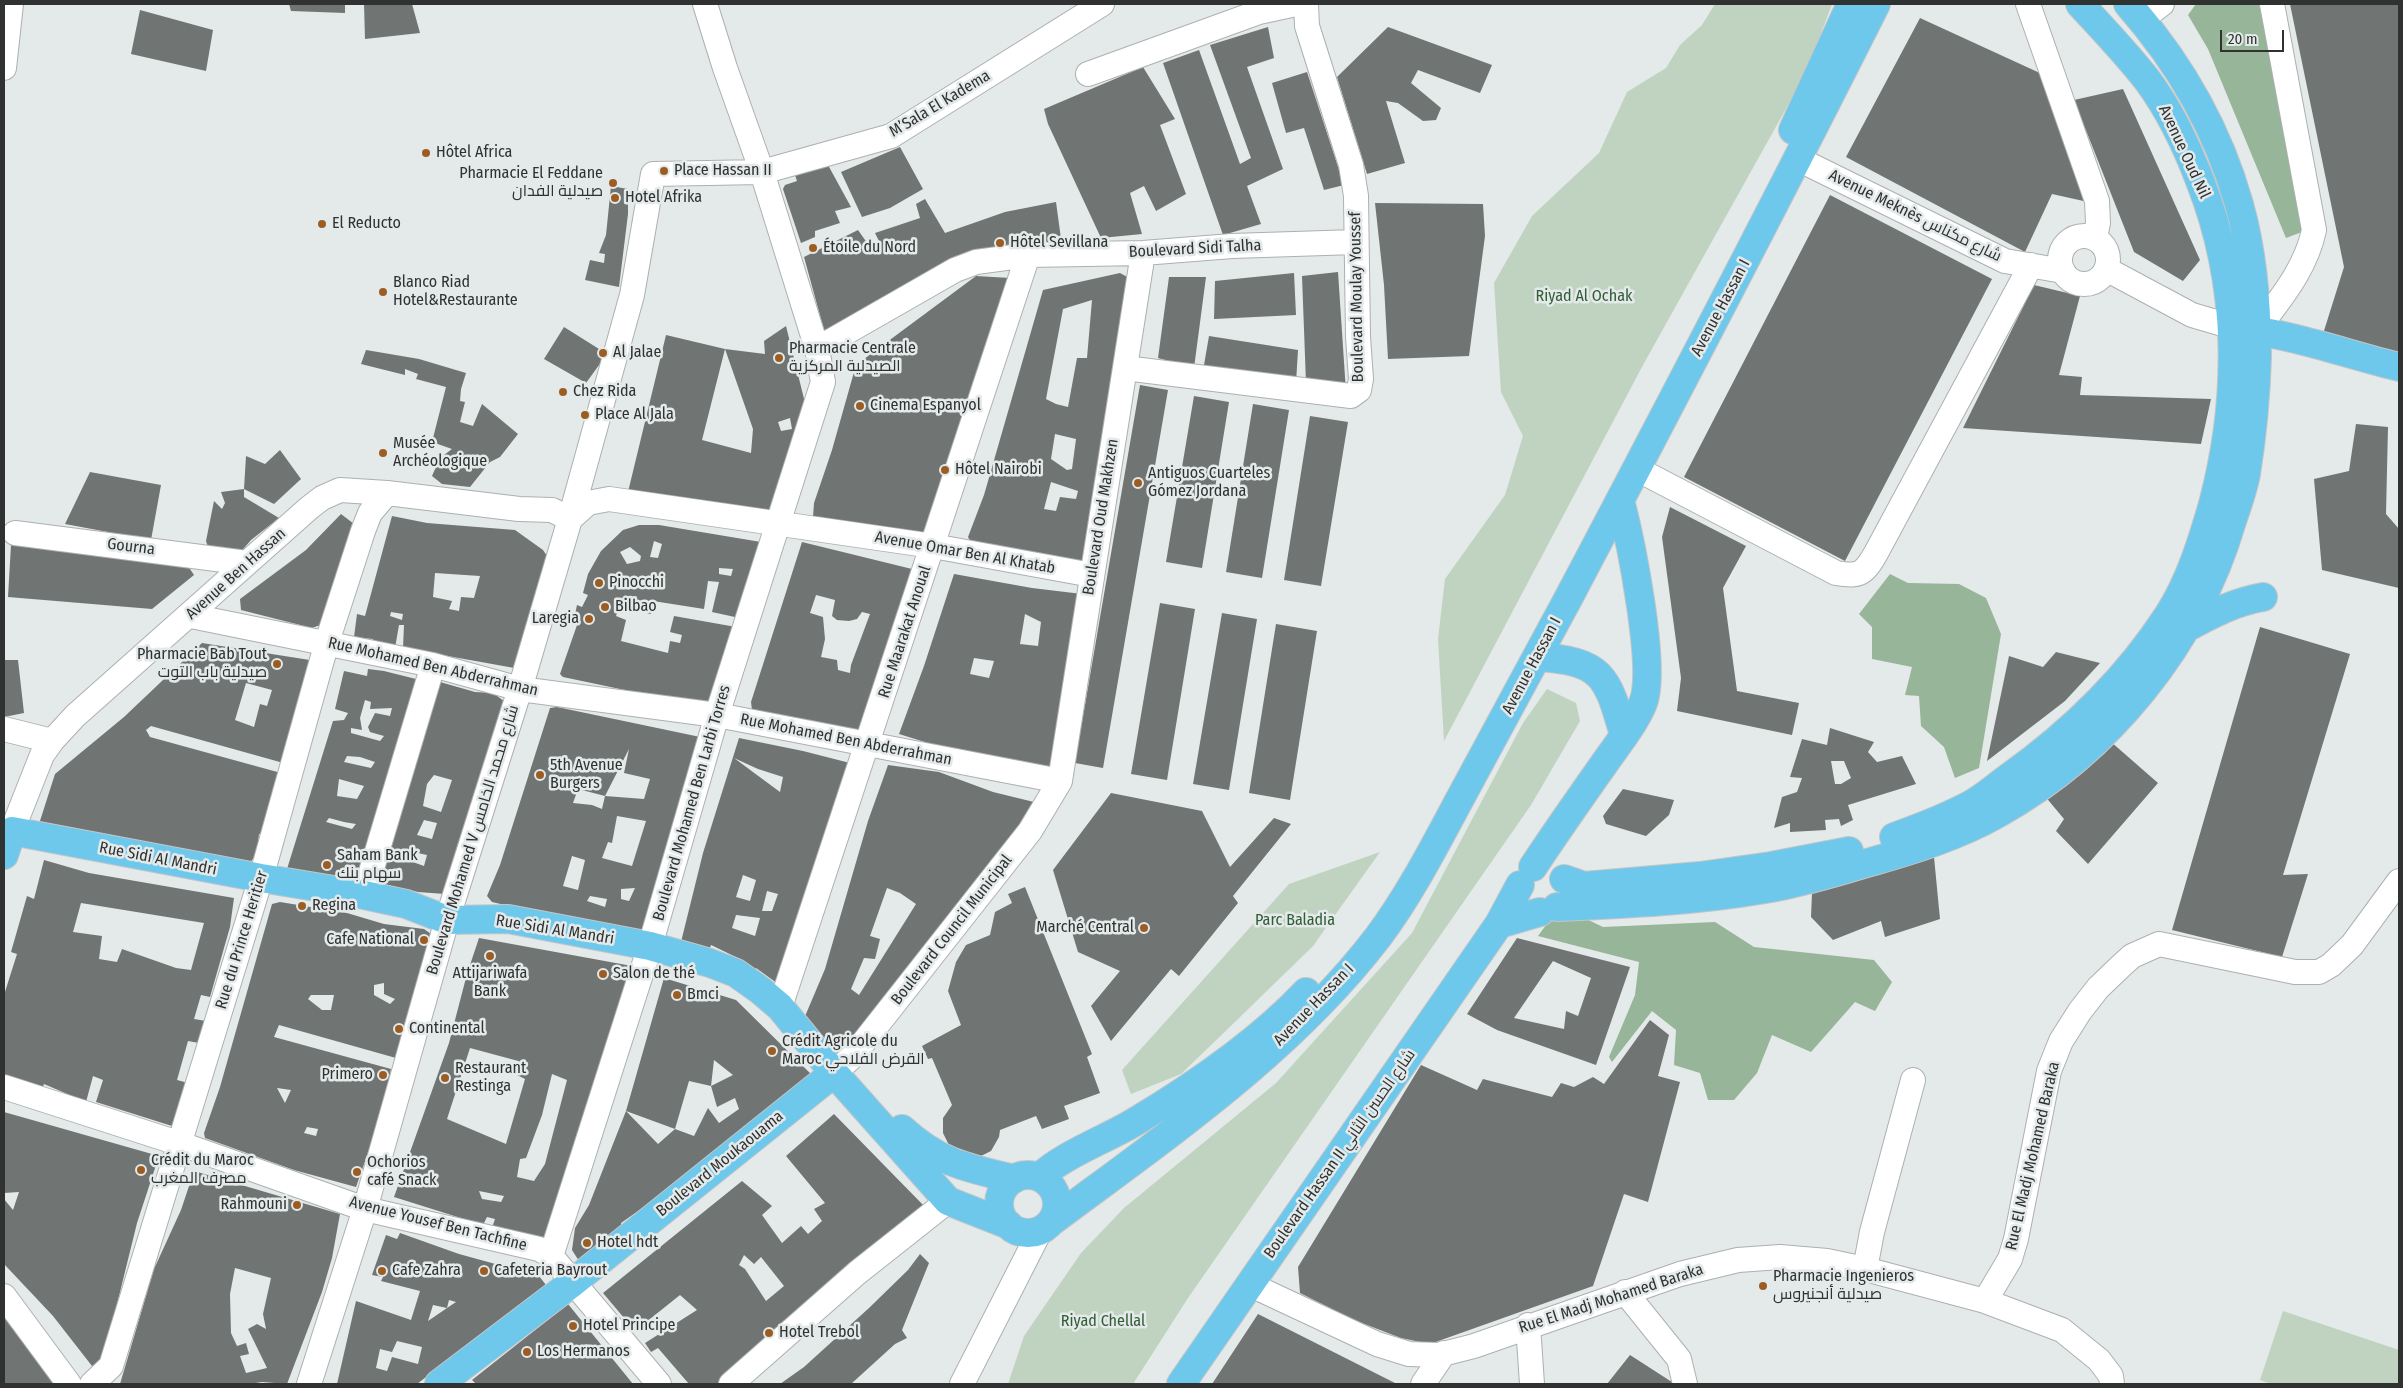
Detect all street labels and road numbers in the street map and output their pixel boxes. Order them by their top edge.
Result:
street label: M’Sala El Kadema [886,66,994,142]
street label: Avenue Oud Nil [2154,102,2214,202]
street label: Avenue Meknès شارع مكناس [1825,166,2005,266]
street label: Boulevard Moulay Youssef [1346,212,1368,382]
street label: Boulevard Sidi Talha [1128,236,1262,262]
street label: Avenue Hassan I [1687,256,1755,360]
street label: Boulevard Oud Makhzen [1079,437,1123,597]
street label: Avenue Ben Hassan [182,524,290,624]
street label: Avenue Omar Ben Al Khatab [873,528,1057,578]
street label: Gourna [106,535,156,559]
street label: Rue Maarakat Anoual [875,563,935,701]
street label: Avenue Hassan I [1498,614,1566,718]
street label: Rue Mohamed Ben Abderrahman [326,633,540,701]
street label: Boulevard Mohamed Ben Larbi Torres [649,683,735,923]
street label: Boulevard Mohamed V شارع محمد الخامس [423,703,523,977]
street label: Rue Mohamed Ben Abderrahman [739,710,953,770]
street label: Rue Sidi Al Mandri [98,838,218,880]
street label: Boulevard Council Municipal [887,851,1017,1009]
street label: Rue du Prince Heritier [212,868,272,1012]
street label: Rue Sidi Al Mandri [495,911,615,949]
street label: Avenue Hassan I [1270,960,1358,1050]
street label: Boulevard Hassan II شارع الحسن الثاني [1260,1046,1420,1262]
street label: Rue El Madj Mohamed Baraka [2002,1060,2064,1252]
street label: Boulevard Moukaouama [653,1107,787,1221]
street label: Avenue Yousef Ben Tachfine [347,1193,529,1255]
street label: Rue El Madj Mohamed Baraka [1516,1260,1706,1338]

